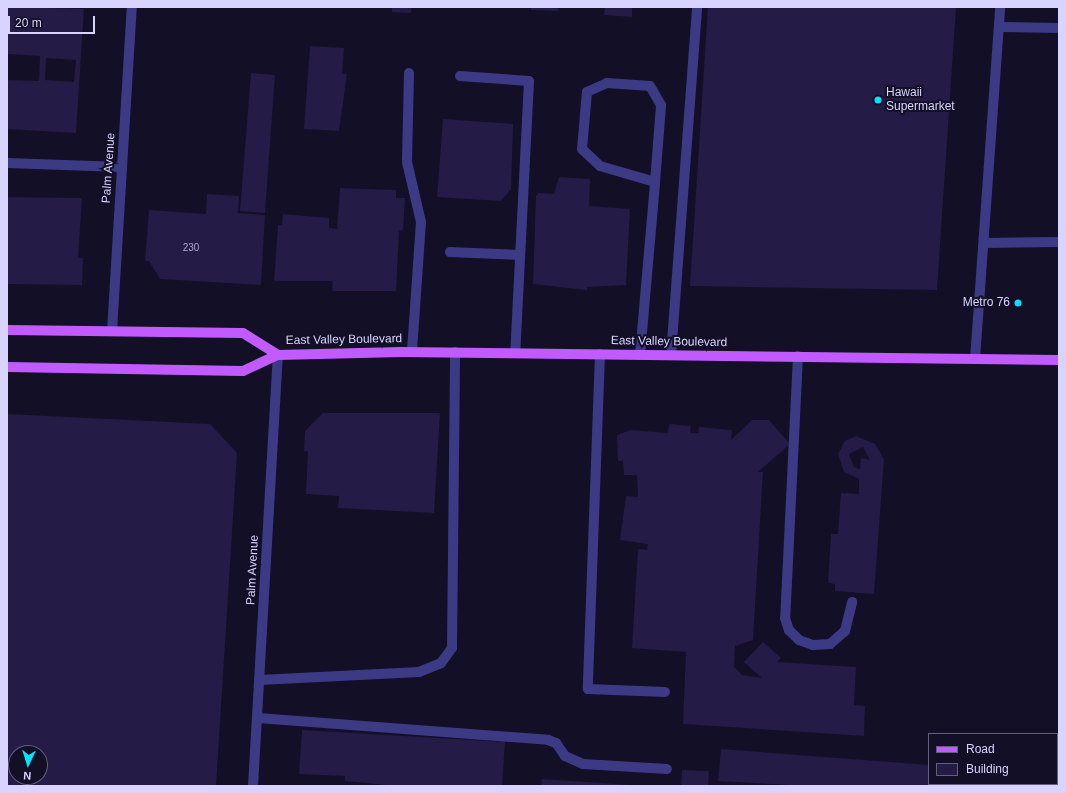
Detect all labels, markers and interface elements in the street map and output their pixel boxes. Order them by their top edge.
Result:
scale bar [10,8,97,34]
text: 20 m [15,16,42,30]
place label: Hawaii Supermarket [886,86,955,114]
marker: Hawaii Supermarket [873,95,883,105]
street label: Palm Avenue [99,132,119,204]
house number: 230 [183,242,199,254]
place label: Metro 76 [963,296,1010,310]
marker: Metro 76 [1013,298,1023,308]
street label: East Valley Boulevard [286,332,402,348]
street label: East Valley Boulevard [611,334,727,350]
street label: Palm Avenue [244,534,262,606]
legend [928,733,1058,785]
text: Road [966,742,995,756]
north arrow [8,745,48,785]
text: Building [966,762,1009,776]
text: N [23,770,32,782]

